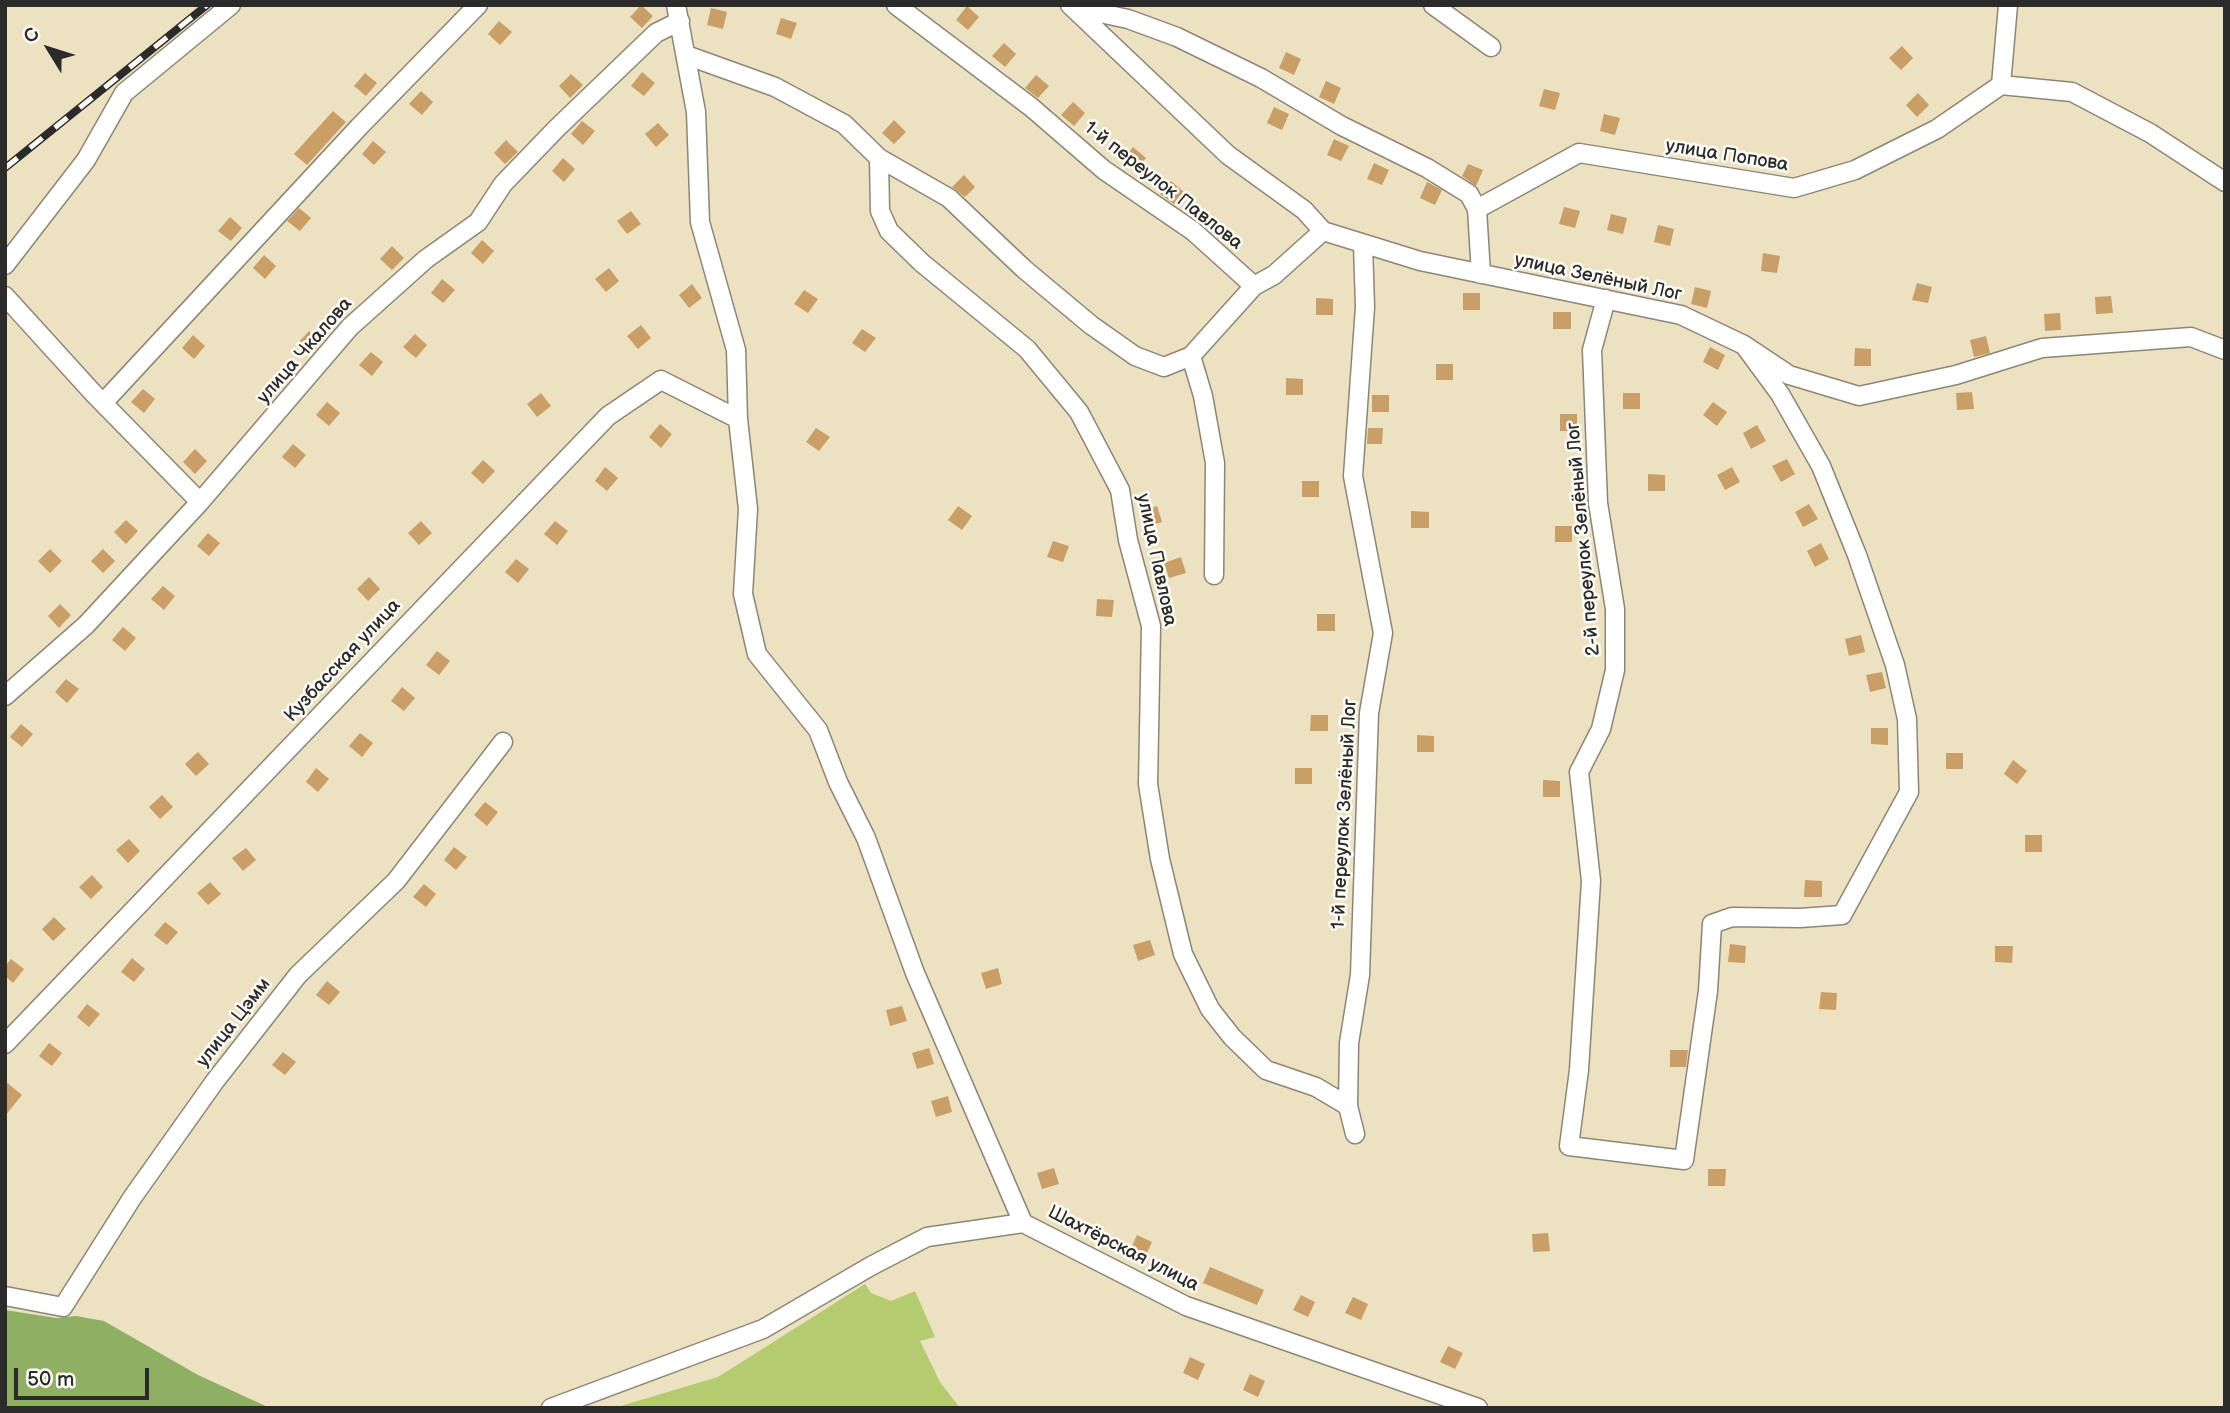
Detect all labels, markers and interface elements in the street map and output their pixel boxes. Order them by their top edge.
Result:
north arrow [14,14,84,84]
text: С [19,23,45,48]
street label: 1-й переулок Павлова [1079,117,1247,255]
street label: улица Попова [1664,135,1790,177]
street label: улица Зелёный Лог [1512,249,1684,307]
street label: улица Чкалова [253,293,357,409]
street label: 2-й переулок Зелёный Лог [1562,421,1606,657]
street label: улица Павлова [1131,492,1181,628]
street label: Кузбасская улица [280,595,406,727]
street label: 1-й переулок Зелёный Лог [1328,698,1362,930]
street label: улица Цэмм [192,974,276,1072]
street label: Шахтёрская улица [1044,1201,1202,1297]
scale bar [18,1354,152,1398]
text: 50 m [27,1367,74,1392]

